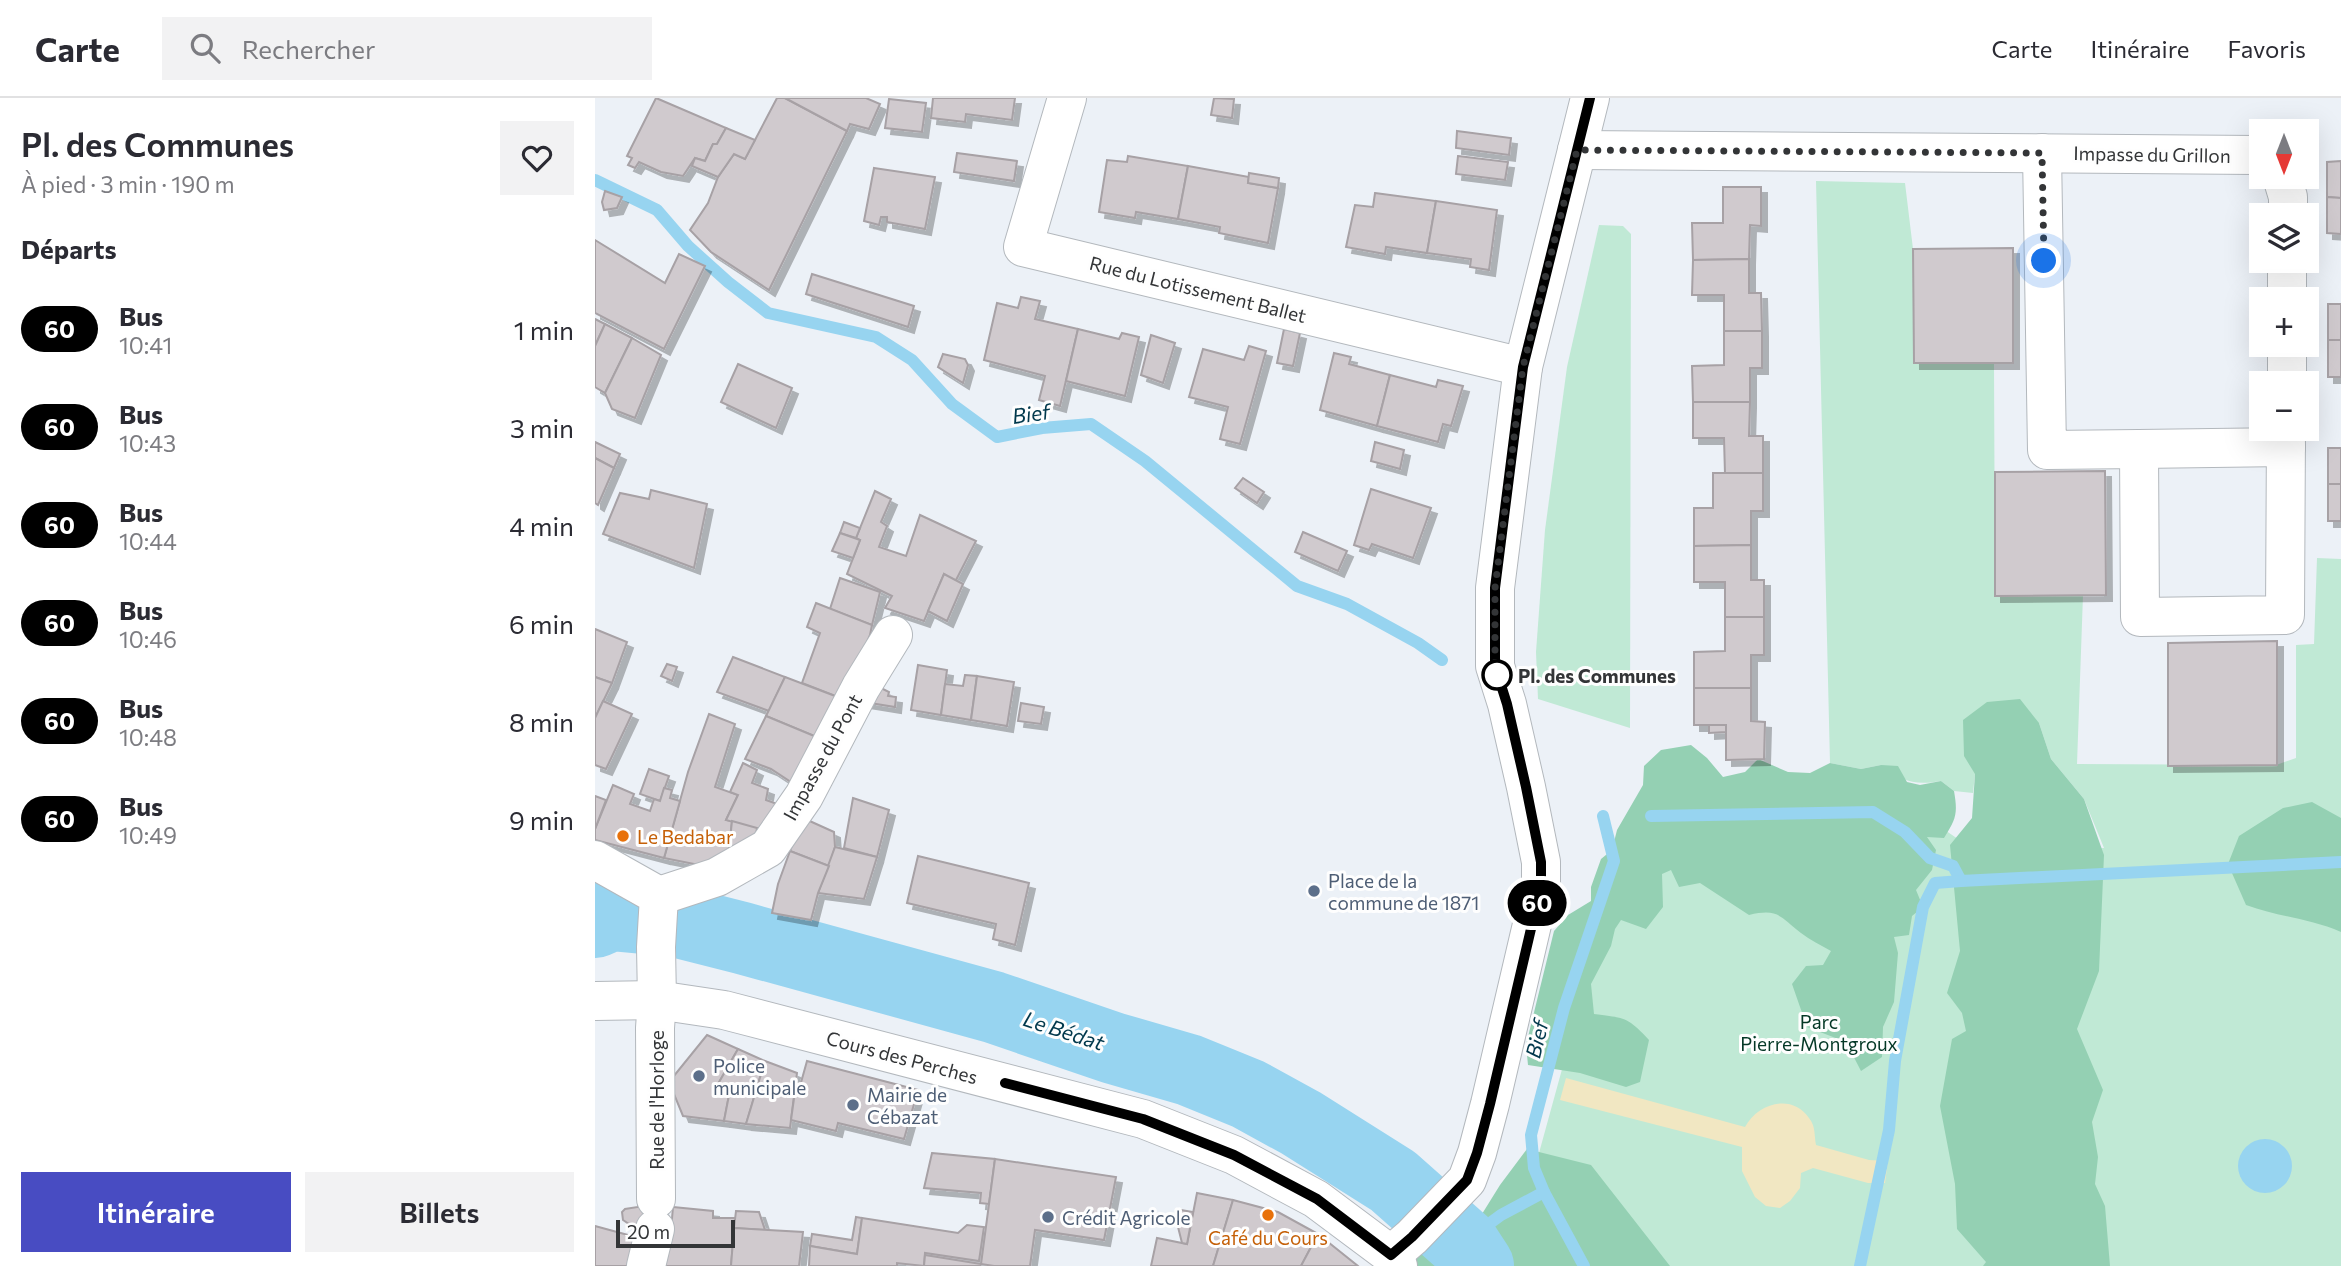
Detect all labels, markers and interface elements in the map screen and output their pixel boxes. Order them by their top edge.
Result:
search box [162,17,652,80]
text: Carte [35,28,120,69]
icon: search [186,29,224,67]
text: Rechercher [242,33,375,64]
text: Carte [1992,34,2053,63]
text: Itinéraire [2091,34,2190,63]
text: Favoris [2228,34,2306,63]
north arrow [2249,119,2319,189]
map controls [2249,119,2319,441]
button: heart [500,121,574,195]
text: Pl. des Communes [21,123,294,164]
street label: Impasse du Grillon [2073,141,2231,167]
text: À pied · 3 min · 190 m [21,170,235,198]
button: layers [2249,203,2319,273]
text: Départs [21,233,117,264]
your location [2026,243,2061,278]
street label: Rue du Lotissement Ballet [1087,251,1309,327]
button: + [2249,287,2319,357]
text: Bus [119,300,163,331]
text: 60 [44,314,75,343]
text: 1 min [514,314,574,345]
text: 10:41 [119,331,172,359]
button: − [2249,371,2319,441]
text: Bus [119,398,163,429]
water label: Bief [1010,398,1054,428]
text: 60 [44,412,75,441]
text: 3 min [510,412,574,443]
text: 10:43 [119,429,176,457]
text: Bus [119,496,163,527]
text: 60 [44,510,75,539]
text: 4 min [509,510,574,541]
text: 10:44 [119,527,177,555]
text: Bus [119,594,163,625]
text: 60 [44,608,75,637]
text: 6 min [509,608,574,639]
text: 10:46 [119,625,177,653]
marker: Pl. des Communes [1482,660,1512,690]
place label: Pl. des Communes [1518,664,1676,687]
street label: Impasse du Pont [778,690,866,824]
text: Bus [119,692,163,723]
text: 60 [44,706,75,735]
text: 8 min [509,706,574,737]
text: 10:48 [119,723,177,751]
text: Bus [119,790,163,821]
text: 60 [44,804,75,833]
text: 9 min [509,804,574,835]
text: 10:49 [119,821,177,849]
place label: Le Bedabar [637,825,734,848]
marker: Le Bedabar [615,828,631,844]
place label: Place de la commune de 1871 [1328,869,1479,914]
line badge: 60 [1506,880,1569,926]
marker: Place de la commune de 1871 [1306,883,1322,899]
text: 60 [1522,888,1552,917]
water label: Le Bédat [1020,1005,1108,1055]
park label: Parc Pierre-Montgroux [1740,1010,1898,1055]
water label: Bief [1519,1015,1553,1061]
street label: Cours des Perches [824,1026,980,1088]
street label: Rue de l'Horloge [645,1030,668,1170]
place label: Police municipale [713,1054,806,1099]
marker: Police municipale [691,1068,707,1084]
place label: Mairie de Cébazat [867,1083,947,1128]
marker: Mairie de Cébazat [845,1097,861,1113]
button: Itinéraire [21,1172,291,1252]
button: Billets [305,1172,574,1252]
place label: Crédit Agricole [1062,1206,1191,1229]
marker: Café du Cours [1260,1207,1276,1223]
marker: Crédit Agricole [1040,1209,1056,1225]
scale bar [616,1217,735,1249]
text: 20 m [627,1220,670,1243]
place label: Café du Cours [1208,1226,1328,1249]

